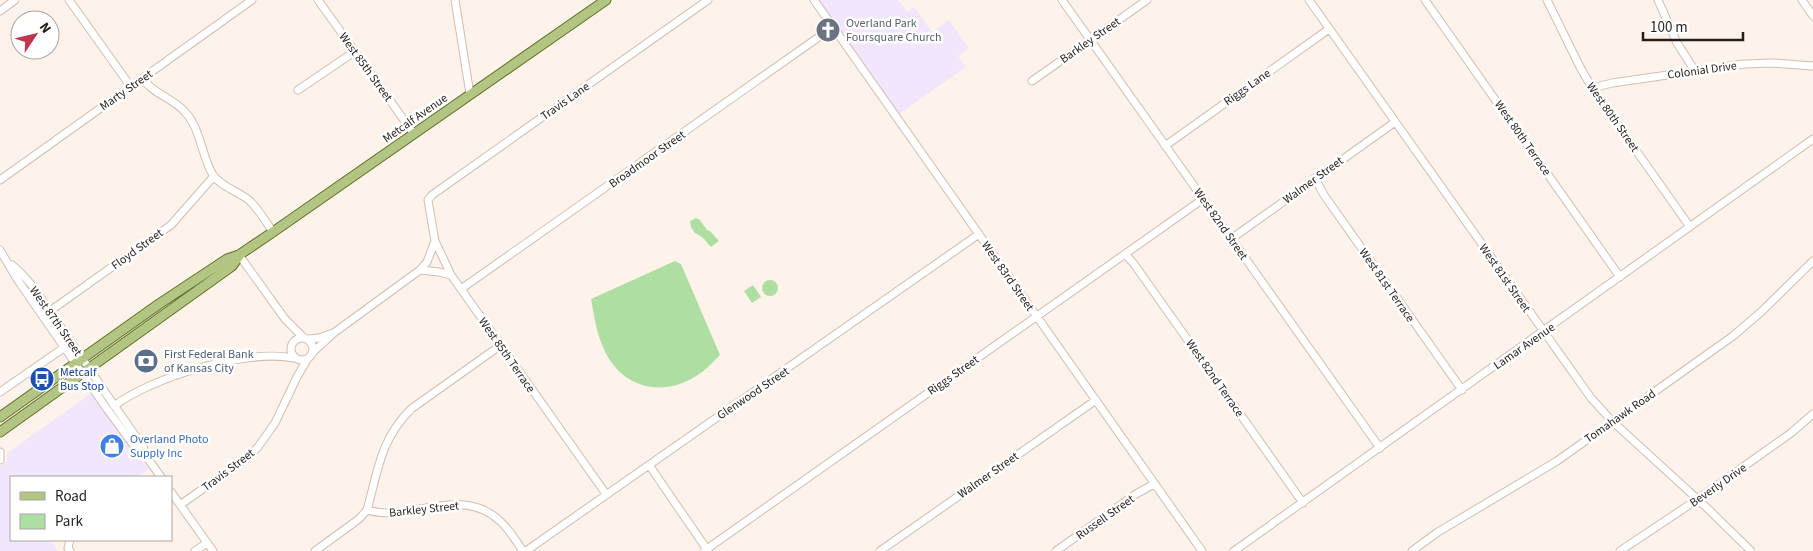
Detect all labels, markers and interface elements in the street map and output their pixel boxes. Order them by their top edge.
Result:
north arrow [10,10,60,60]
scale bar [1643,10,1743,42]
street label: Barkley Street [1057,13,1124,68]
place label: Overland Park Foursquare Church [846,15,942,46]
church icon: Overland Park Foursquare Church [815,17,841,43]
text: 100 m [1650,17,1688,38]
text: N [34,19,56,38]
street label: West 85th Street [335,29,396,105]
street label: Colonial Drive [1666,57,1738,84]
street label: Riggs Lane [1220,65,1274,110]
street label: Marty Street [96,66,156,115]
street label: Travis Lane [537,78,593,124]
street label: West 80th Street [1582,79,1643,156]
street label: Metcalf Avenue [379,90,451,147]
street label: West 80th Terrace [1490,97,1555,179]
street label: Broadmoor Street [606,127,689,192]
street label: Walmer Street [1280,153,1347,208]
street label: West 82nd Street [1189,185,1252,264]
street label: Floyd Street [108,225,167,274]
street label: West 83rd Street [977,238,1038,315]
street label: West 81st Street [1475,241,1534,316]
street label: West 81st Terrace [1355,245,1418,326]
street label: West 87th Street [25,283,86,360]
street label: West 85th Terrace [474,314,539,396]
street label: Lamar Avenue [1490,319,1558,374]
street label: West 82nd Terrace [1182,336,1248,420]
place label: First Federal Bank of Kansas City [164,346,254,377]
bank icon: First Federal Bank of Kansas City [133,348,159,374]
street label: Riggs Street [924,351,982,399]
street label: Glenwood Street [714,363,793,424]
place label: Metcalf Bus Stop [60,364,105,395]
bus stop icon: Metcalf Bus Stop [29,366,55,392]
street label: Tomahawk Road [1581,386,1659,447]
place label: Overland Photo Supply Inc [130,431,208,462]
shop icon: Overland Photo Supply Inc [99,433,125,459]
street label: Travis Street [198,445,258,496]
street label: Walmer Street [954,448,1022,503]
street label: Beverly Drive [1686,460,1750,511]
legend [10,476,172,541]
text: Road [55,486,87,507]
street label: Russell Street [1073,491,1138,544]
street label: Barkley Street [388,497,460,522]
text: Park [55,511,84,532]

